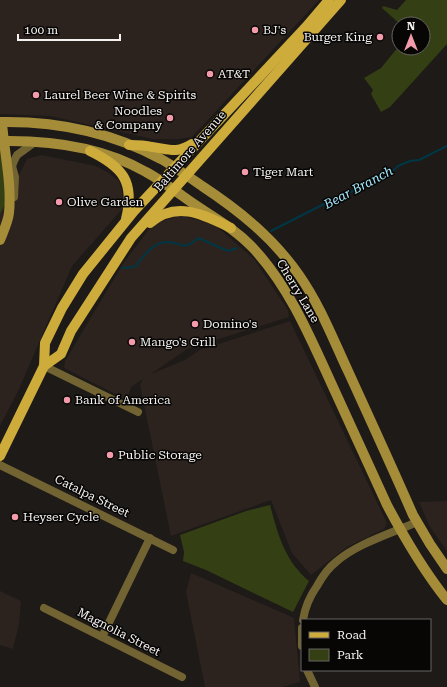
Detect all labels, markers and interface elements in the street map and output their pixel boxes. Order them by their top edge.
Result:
scale bar [18,16,120,42]
north arrow [391,16,431,56]
text: N [407,20,416,33]
text: 100 m [24,23,58,37]
place label: BJ's [263,23,286,37]
marker: BJ's [250,25,260,35]
place label: Burger King [304,30,372,44]
marker: Burger King [375,32,385,42]
place label: AT&T [218,67,250,81]
marker: AT&T [205,69,215,79]
place label: Laurel Beer Wine & Spirits [44,88,196,102]
marker: Laurel Beer Wine & Spirits [31,90,41,100]
place label: Noodles & Company [94,104,163,132]
street label: Baltimore Avenue [151,108,229,194]
marker: Noodles & Company [165,113,175,123]
water label: Bear Branch [320,163,395,212]
place label: Tiger Mart [253,165,314,179]
marker: Tiger Mart [240,167,250,177]
place label: Olive Garden [67,195,144,209]
marker: Olive Garden [54,197,64,207]
street label: Cherry Lane [274,257,323,326]
place label: Domino's [203,317,257,331]
marker: Domino's [190,319,200,329]
place label: Mango's Grill [140,335,216,349]
marker: Mango's Grill [127,337,137,347]
place label: Bank of America [75,393,171,407]
marker: Bank of America [62,395,72,405]
place label: Public Storage [118,448,202,462]
marker: Public Storage [105,450,115,460]
street label: Catalpa Street [52,472,132,520]
place label: Heyser Cycle [23,510,100,524]
marker: Heyser Cycle [10,512,20,522]
street label: Magnolia Street [75,605,163,659]
legend [301,619,431,671]
text: Road [337,628,367,642]
text: Park [337,648,364,662]

